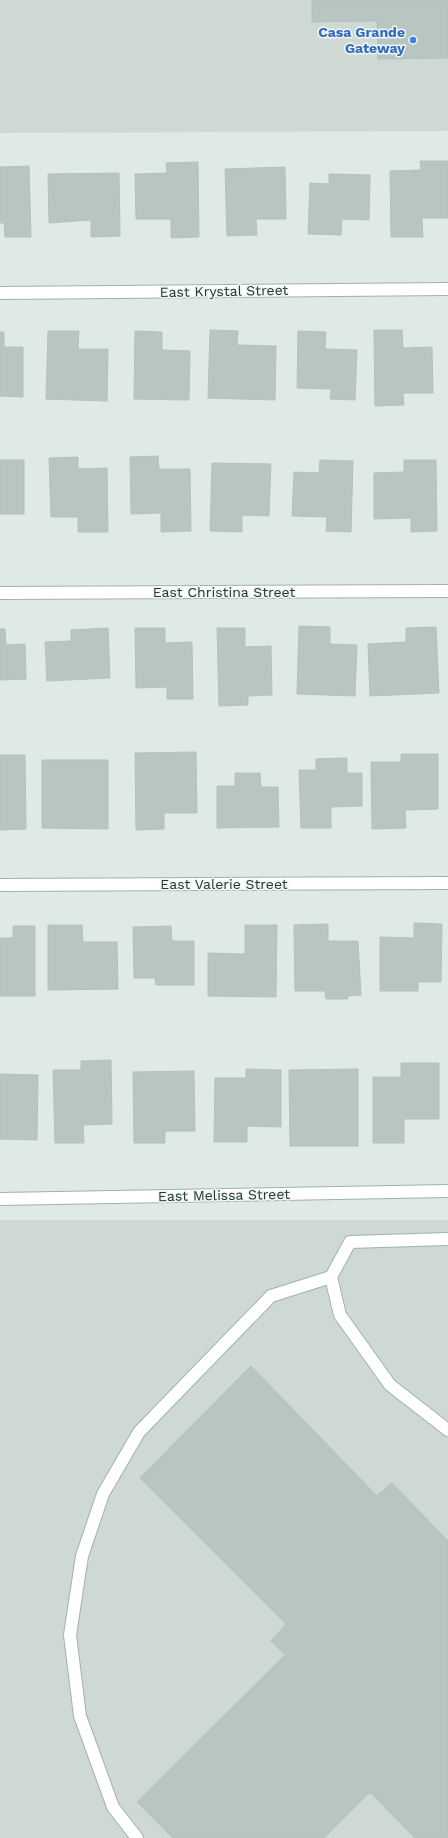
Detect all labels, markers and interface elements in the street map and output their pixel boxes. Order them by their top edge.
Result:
place label: Casa Grande Gateway [318,24,405,56]
marker: Casa Grande Gateway [408,35,418,45]
street label: East Krystal Street [160,282,289,300]
street label: East Christina Street [153,584,295,600]
street label: East Valerie Street [160,876,288,892]
street label: East Melissa Street [158,1186,290,1204]

